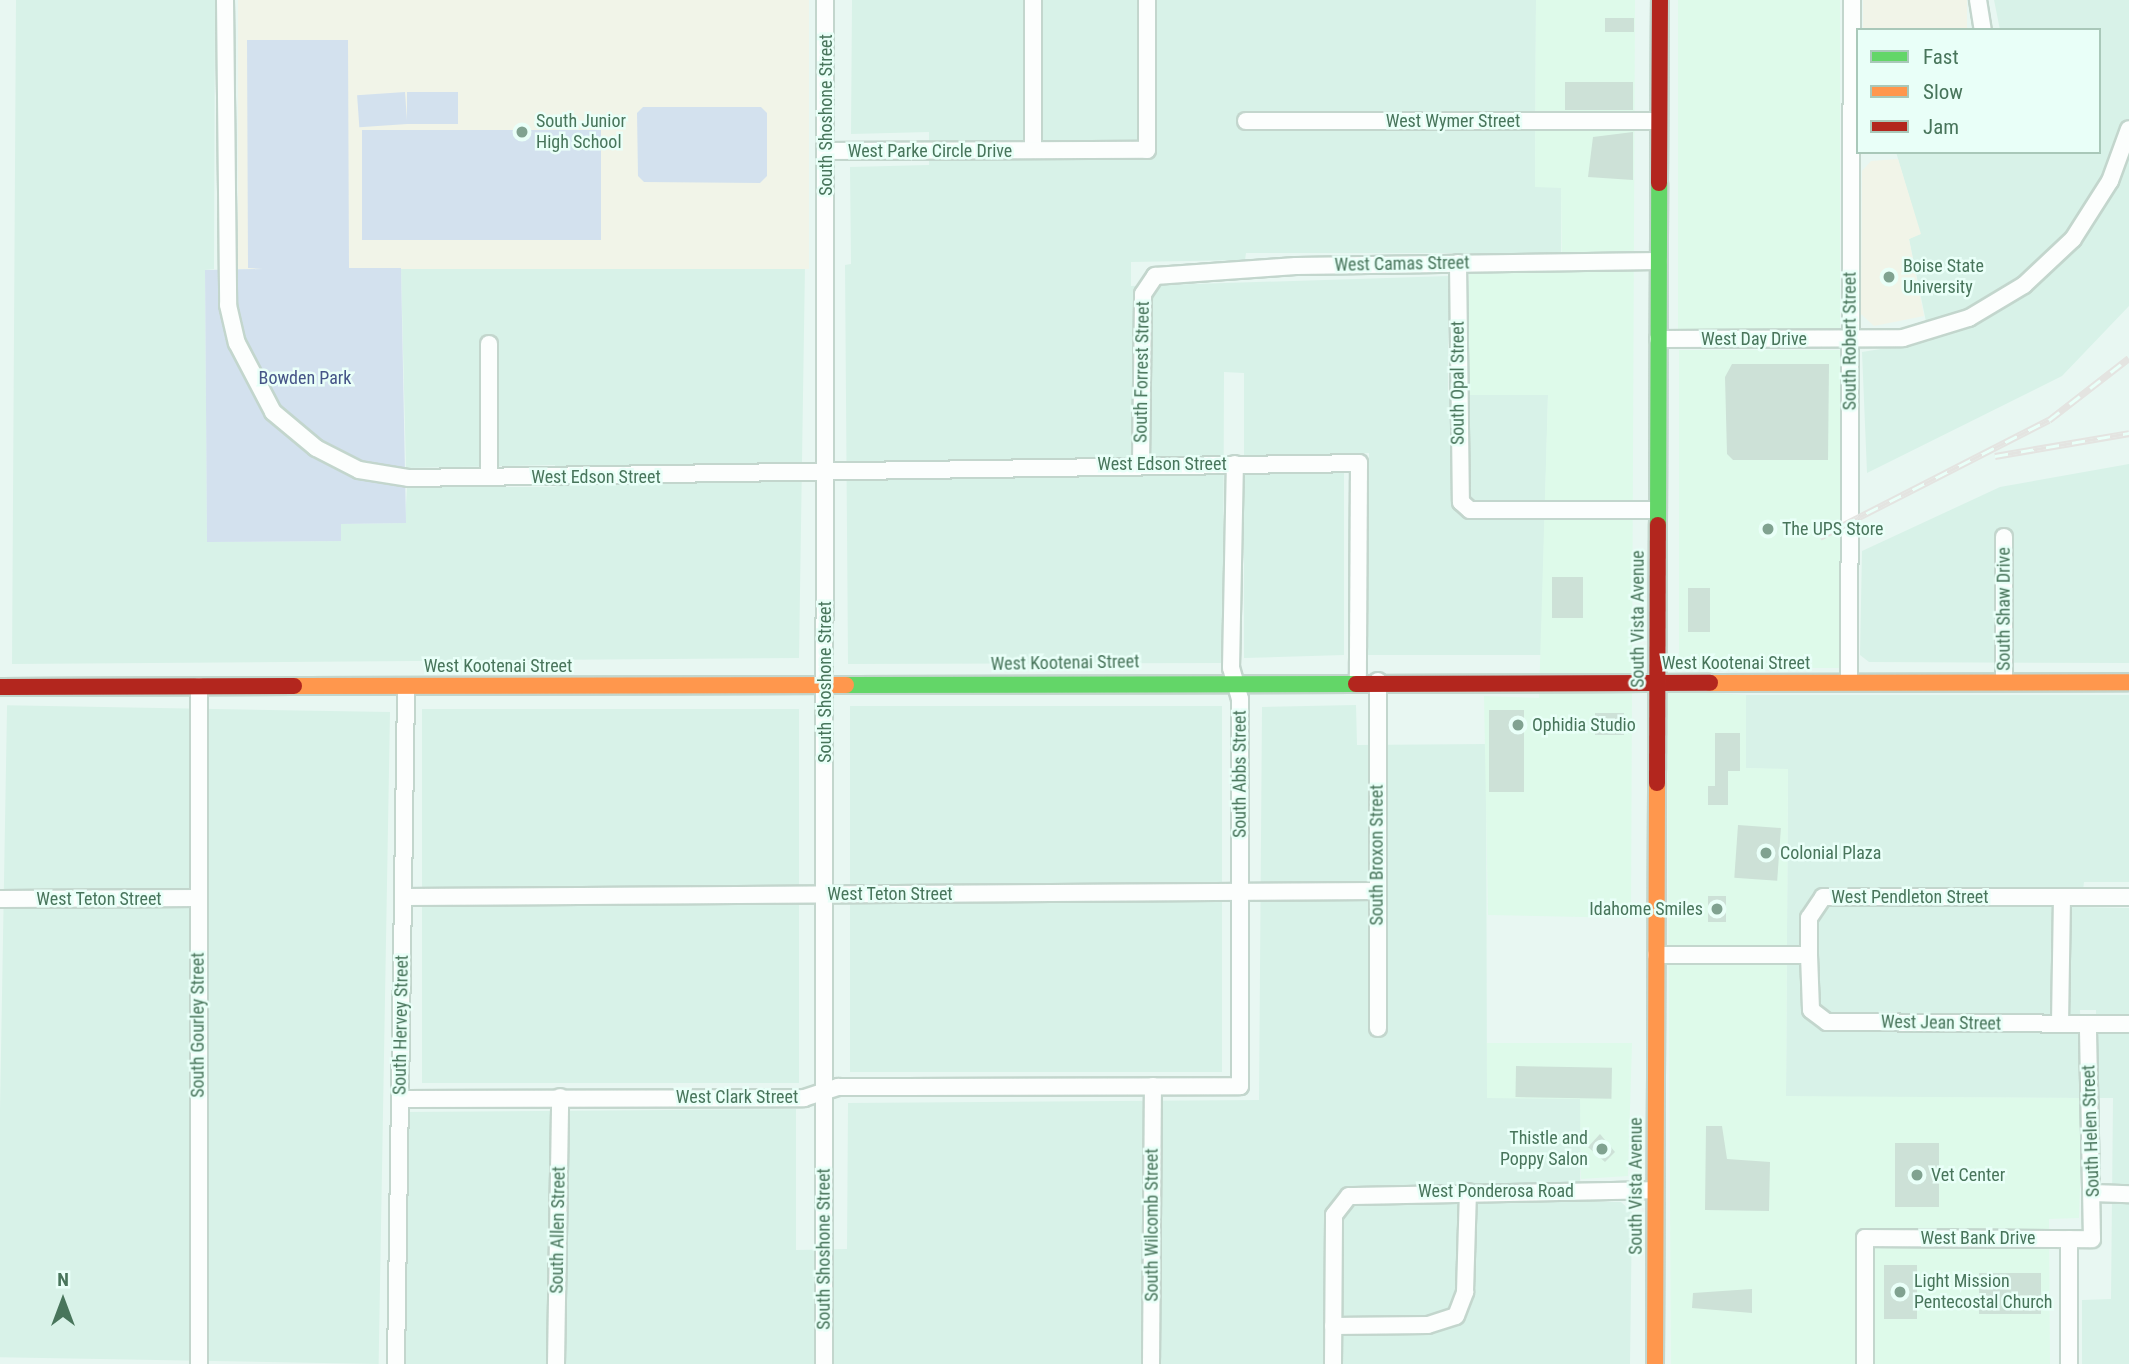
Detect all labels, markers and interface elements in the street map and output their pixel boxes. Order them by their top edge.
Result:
legend [1856,28,2101,154]
street label: South Shoshone Street [815,34,837,196]
text: Fast [1923,45,1959,69]
text: Slow [1923,80,1963,104]
street label: West Wymer Street [1386,110,1520,132]
place label: South Junior High School [536,111,626,154]
text: Jam [1923,115,1959,139]
marker: South Junior High School [514,124,530,140]
street label: West Parke Circle Drive [848,140,1012,162]
street label: West Camas Street [1334,252,1470,276]
place label: Boise State University [1903,256,1984,298]
marker: Boise State University [1881,269,1897,285]
street label: South Robert Street [1839,272,1861,410]
street label: South Forrest Street [1130,301,1154,443]
street label: South Opal Street [1447,321,1469,445]
street label: West Day Drive [1701,328,1807,350]
park label: Bowden Park [259,367,351,389]
street label: West Edson Street [1097,453,1227,475]
street label: West Edson Street [531,466,661,488]
place label: The UPS Store [1782,518,1883,540]
marker: The UPS Store [1760,521,1776,537]
street label: South Shaw Drive [1993,547,2015,671]
street label: South Vista Avenue [1627,550,1649,688]
street label: South Shoshone Street [814,601,836,763]
street label: West Kootenai Street [990,651,1140,675]
street label: West Kootenai Street [1662,652,1810,674]
street label: West Kootenai Street [424,655,572,677]
street label: South Abbs Street [1229,710,1251,838]
place label: Ophidia Studio [1532,714,1636,736]
marker: Ophidia Studio [1510,717,1526,733]
street label: South Broxon Street [1366,785,1388,925]
place label: Colonial Plaza [1780,842,1881,864]
marker: Colonial Plaza [1758,845,1774,861]
street label: West Teton Street [827,883,953,905]
street label: West Pendleton Street [1831,886,1989,908]
street label: West Teton Street [36,888,162,910]
place label: Idahome Smiles [1589,898,1703,920]
marker: Idahome Smiles [1709,901,1725,917]
street label: South Gourley Street [187,952,209,1098]
street label: South Hervey Street [389,955,413,1095]
street label: West Jean Street [1881,1011,2001,1035]
street label: South Helen Street [2078,1064,2104,1198]
street label: West Clark Street [676,1086,798,1108]
street label: South Vista Avenue [1625,1117,1647,1255]
place label: Thistle and Poppy Salon [1500,1128,1588,1170]
marker: Thistle and Poppy Salon [1594,1141,1610,1157]
street label: South Wilcomb Street [1141,1148,1163,1302]
place label: Vet Center [1931,1164,2005,1186]
street label: South Allen Street [546,1166,570,1294]
marker: Vet Center [1909,1167,1925,1183]
street label: South Shoshone Street [813,1168,835,1330]
street label: West Ponderosa Road [1418,1180,1574,1202]
street label: West Bank Drive [1921,1227,2035,1249]
north arrow [28,1266,98,1336]
text: N [57,1268,69,1291]
place label: Light Mission Pentecostal Church [1914,1271,2052,1314]
marker: Light Mission Pentecostal Church [1892,1284,1908,1300]

